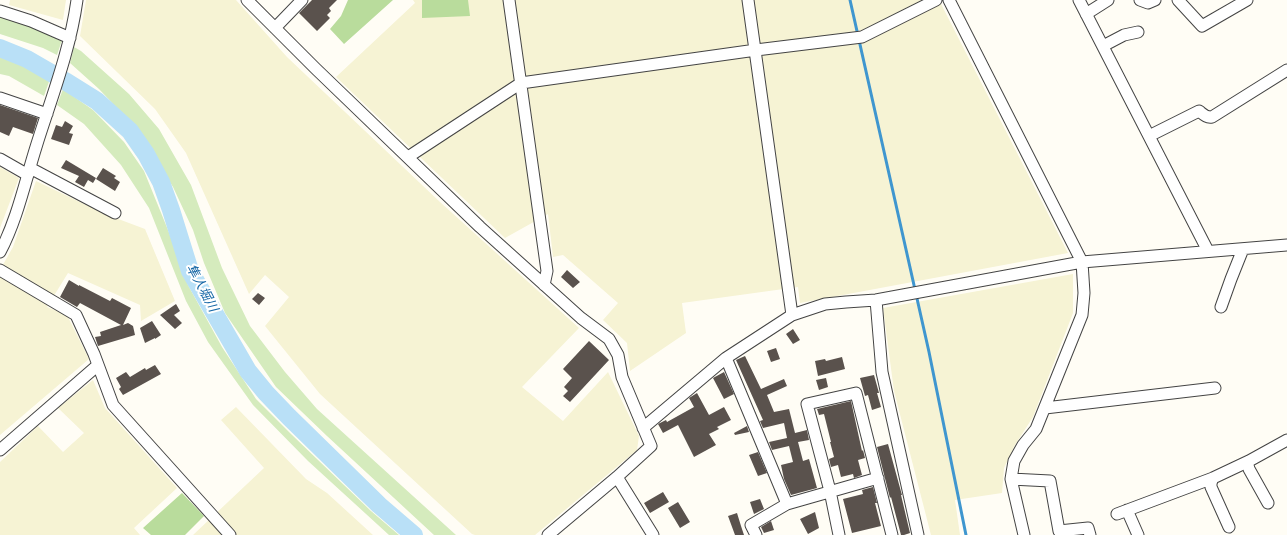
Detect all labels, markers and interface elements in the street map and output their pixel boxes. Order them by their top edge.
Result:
water label: 隼人堀川 [183,261,221,315]

